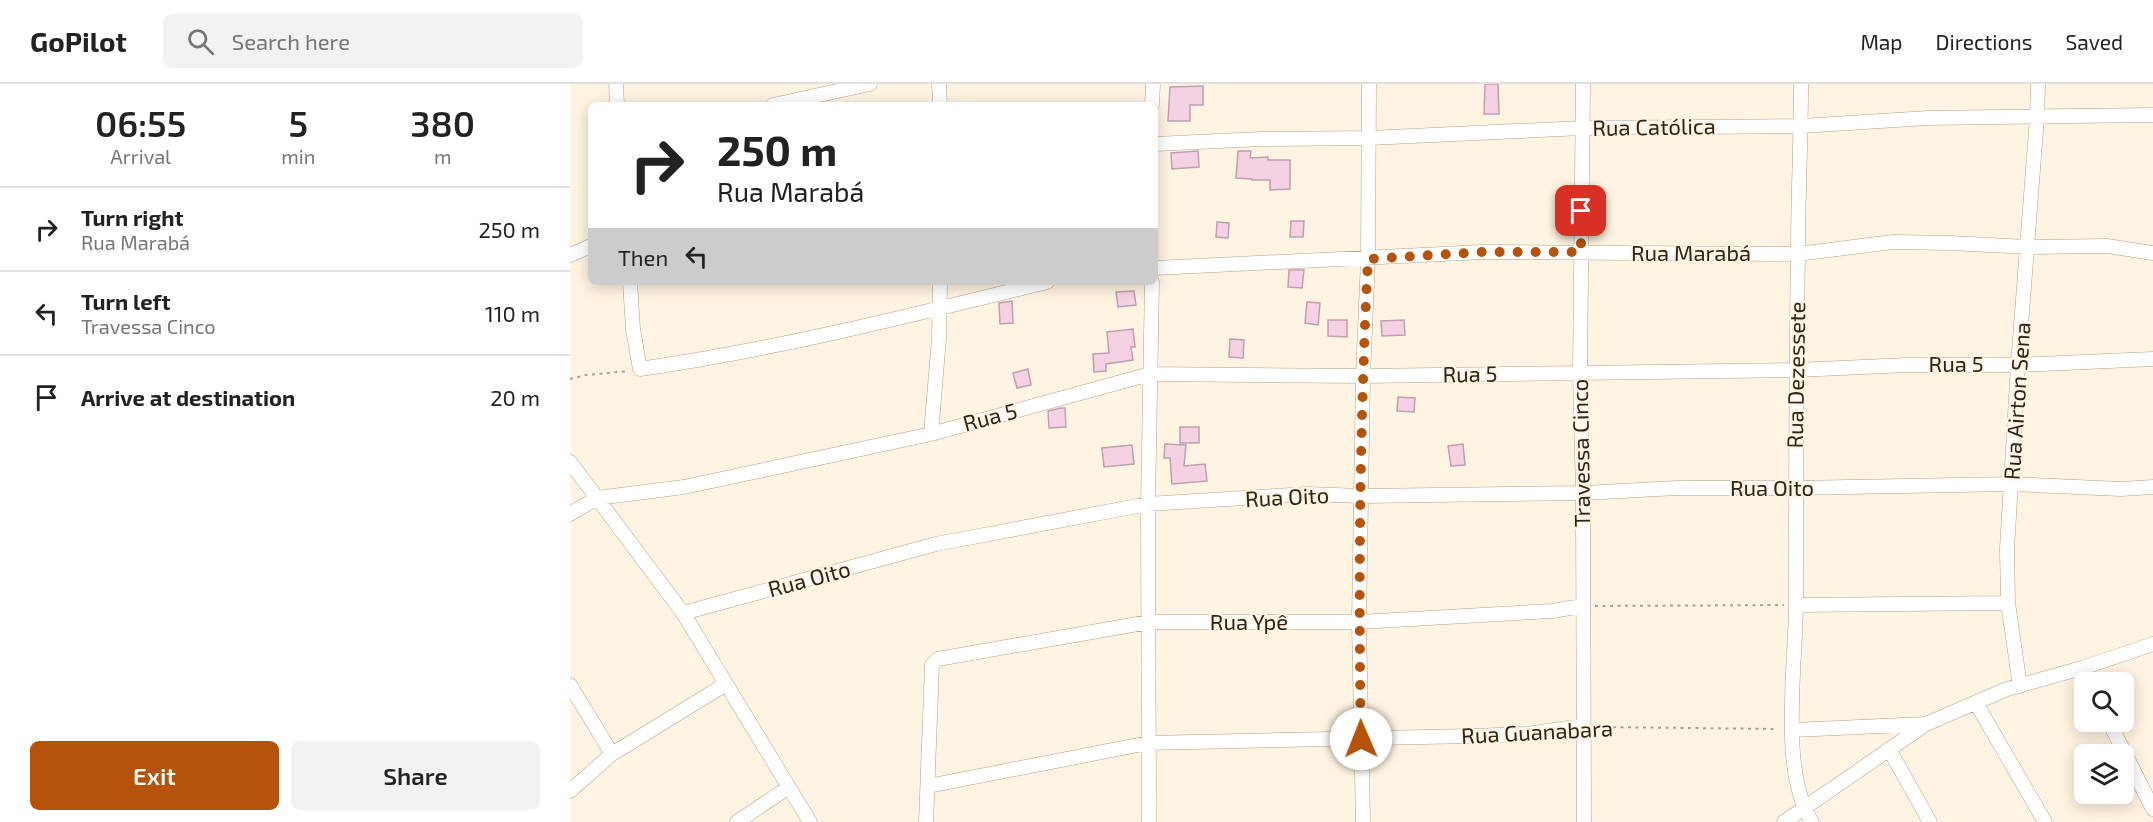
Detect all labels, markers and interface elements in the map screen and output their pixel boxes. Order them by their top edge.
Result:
search box [163,14,583,68]
text: GoPilot [30,24,127,58]
icon: search [184,25,217,58]
text: Search here [232,28,350,54]
text: Map [1860,29,1903,54]
text: Directions [1936,29,2032,54]
text: Saved [2065,29,2123,54]
text: 06:55 [95,101,186,144]
text: 5 [289,101,308,144]
text: 380 [410,101,475,144]
street label: Rua Católica [1592,112,1716,140]
text: 250 m [717,124,837,174]
icon: right [618,126,696,204]
text: Arrival [110,144,171,168]
text: min [281,144,315,168]
text: m [434,144,451,168]
text: Rua Marabá [717,175,864,207]
pin [1555,185,1606,236]
icon: arrive [1564,194,1597,227]
text: Turn right [81,204,183,230]
icon: right [30,213,63,246]
text: 250 m [478,216,540,242]
text: Rua Marabá [81,230,190,254]
street label: Rua Marabá [1631,239,1751,265]
icon: left [680,240,713,273]
text: Then [618,244,668,270]
text: Turn left [81,288,170,314]
icon: left [30,297,63,330]
text: 110 m [485,300,540,326]
street label: Rua Dezessete [1781,301,1809,449]
text: Travessa Cinco [81,314,216,338]
street label: Rua Airton Sena [1998,321,2034,481]
street label: Rua 5 [1929,350,1983,376]
street label: Rua 5 [1442,360,1498,386]
street label: Travessa Cinco [1566,379,1594,527]
icon: arrive [30,381,63,414]
text: Arrive at destination [81,384,295,410]
text: 20 m [490,384,540,410]
street label: Rua 5 [960,396,1020,436]
street label: Rua Oito [1730,474,1814,500]
street label: Rua Oito [1244,481,1330,511]
street label: Rua Oito [765,555,853,601]
street label: Rua Ypê [1210,608,1288,634]
map controls [2074,672,2134,804]
button: search [2074,672,2134,732]
position arrow [1329,707,1393,771]
street label: Rua Guanabara [1460,714,1613,748]
button: Exit [30,741,279,810]
button: Share [291,741,540,810]
button: layers [2074,744,2134,804]

